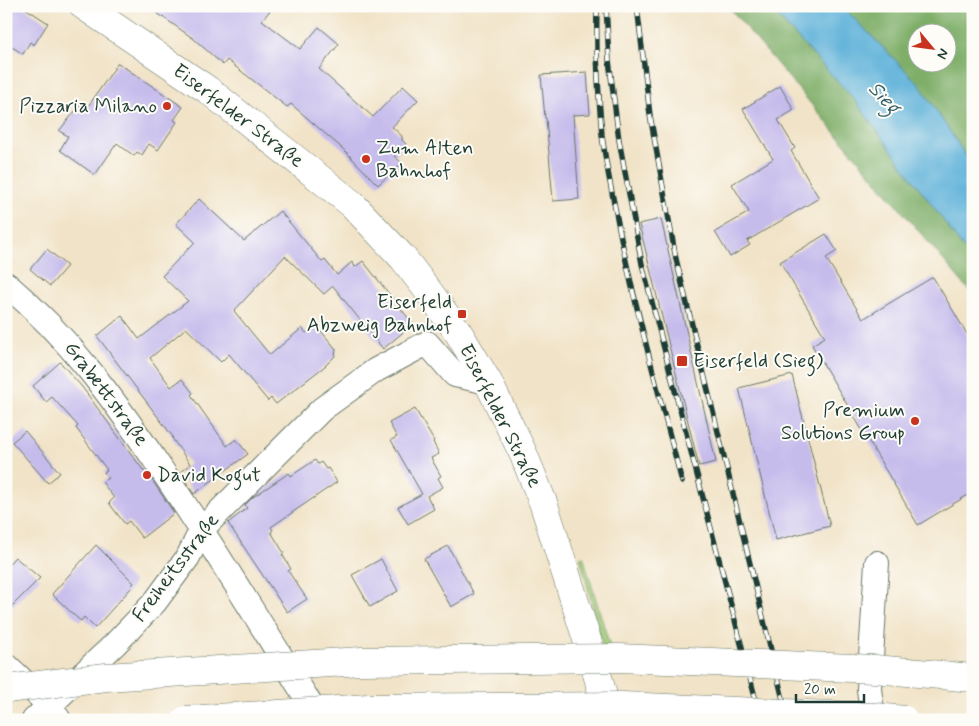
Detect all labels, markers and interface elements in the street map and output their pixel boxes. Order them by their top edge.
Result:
north arrow [906,22,956,72]
text: N [932,45,953,62]
street label: Eiserfelder Straße [167,58,309,174]
water label: Sieg [860,75,908,124]
place label: Pizzaria Milano [19,93,157,120]
marker: Pizzaria Milano [161,100,173,112]
place label: Zum Alten Bahnhof [376,135,473,185]
marker: Zum Alten Bahnhof [360,153,372,165]
place label: Eiserfeld Abzweig Bahnhof [307,289,452,339]
marker: Eiserfeld Abzweig Bahnhof [456,308,468,320]
street label: Grabettstraße [58,336,154,452]
street label: Eiserfelder Straße [452,340,548,493]
place label: Eiserfeld (Sieg) [693,348,823,377]
marker: Eiserfeld (Sieg) [675,354,689,368]
place label: Premium Solutions Group [781,397,905,447]
marker: Premium Solutions Group [909,415,921,427]
place label: David Kogut [157,462,261,491]
marker: David Kogut [141,469,153,481]
street label: Freiheitsstraße [126,508,226,628]
scale bar [796,671,864,703]
text: 20 m [804,680,836,700]

